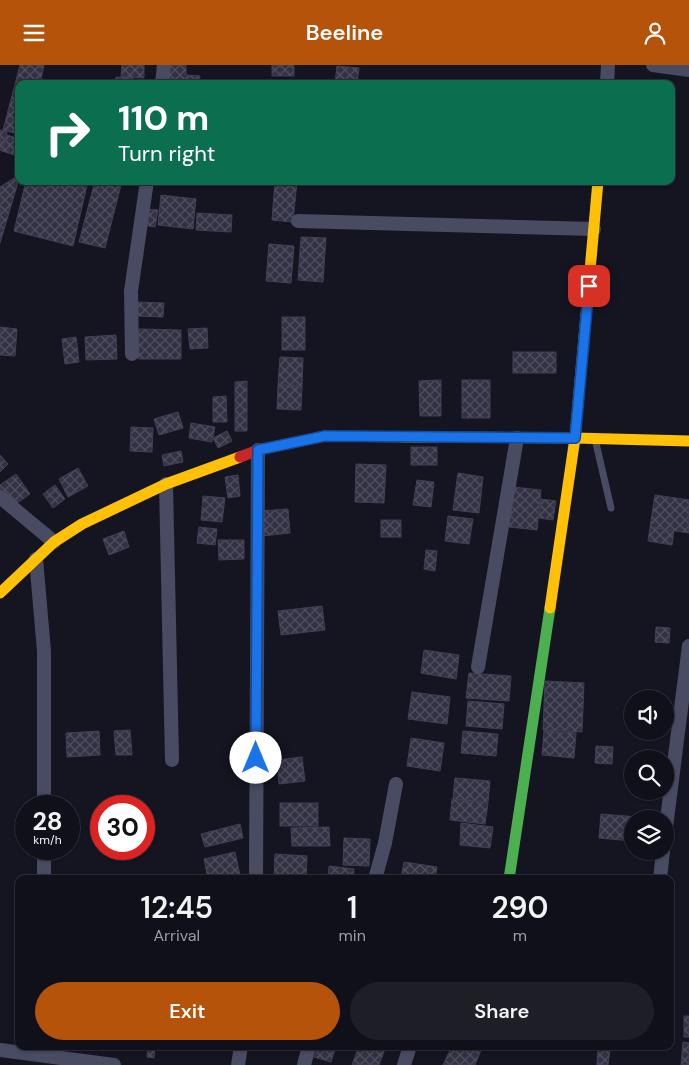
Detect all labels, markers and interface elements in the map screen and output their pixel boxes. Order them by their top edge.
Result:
text: Beeline [306,18,383,47]
icon: menu [20,19,48,47]
icon: person [641,19,669,47]
text: 110 m [118,95,209,141]
icon: right [35,100,100,165]
text: Turn right [118,139,215,168]
pin [568,265,610,307]
icon: arrive [575,272,603,300]
map controls [624,690,674,860]
button: sound [624,690,674,740]
position arrow [229,731,281,783]
button: search [624,750,674,800]
speed limit sign: 30 [90,795,155,860]
text: 28 [32,805,63,838]
button: layers [624,810,674,860]
text: km/h [33,832,62,848]
text: 12:45 [141,888,213,927]
text: 1 [347,888,357,927]
text: 290 [491,888,548,927]
text: Arrival [154,925,200,946]
text: min [339,925,366,946]
text: m [513,925,527,946]
button: Exit [35,982,340,1040]
button: Share [350,982,654,1040]

